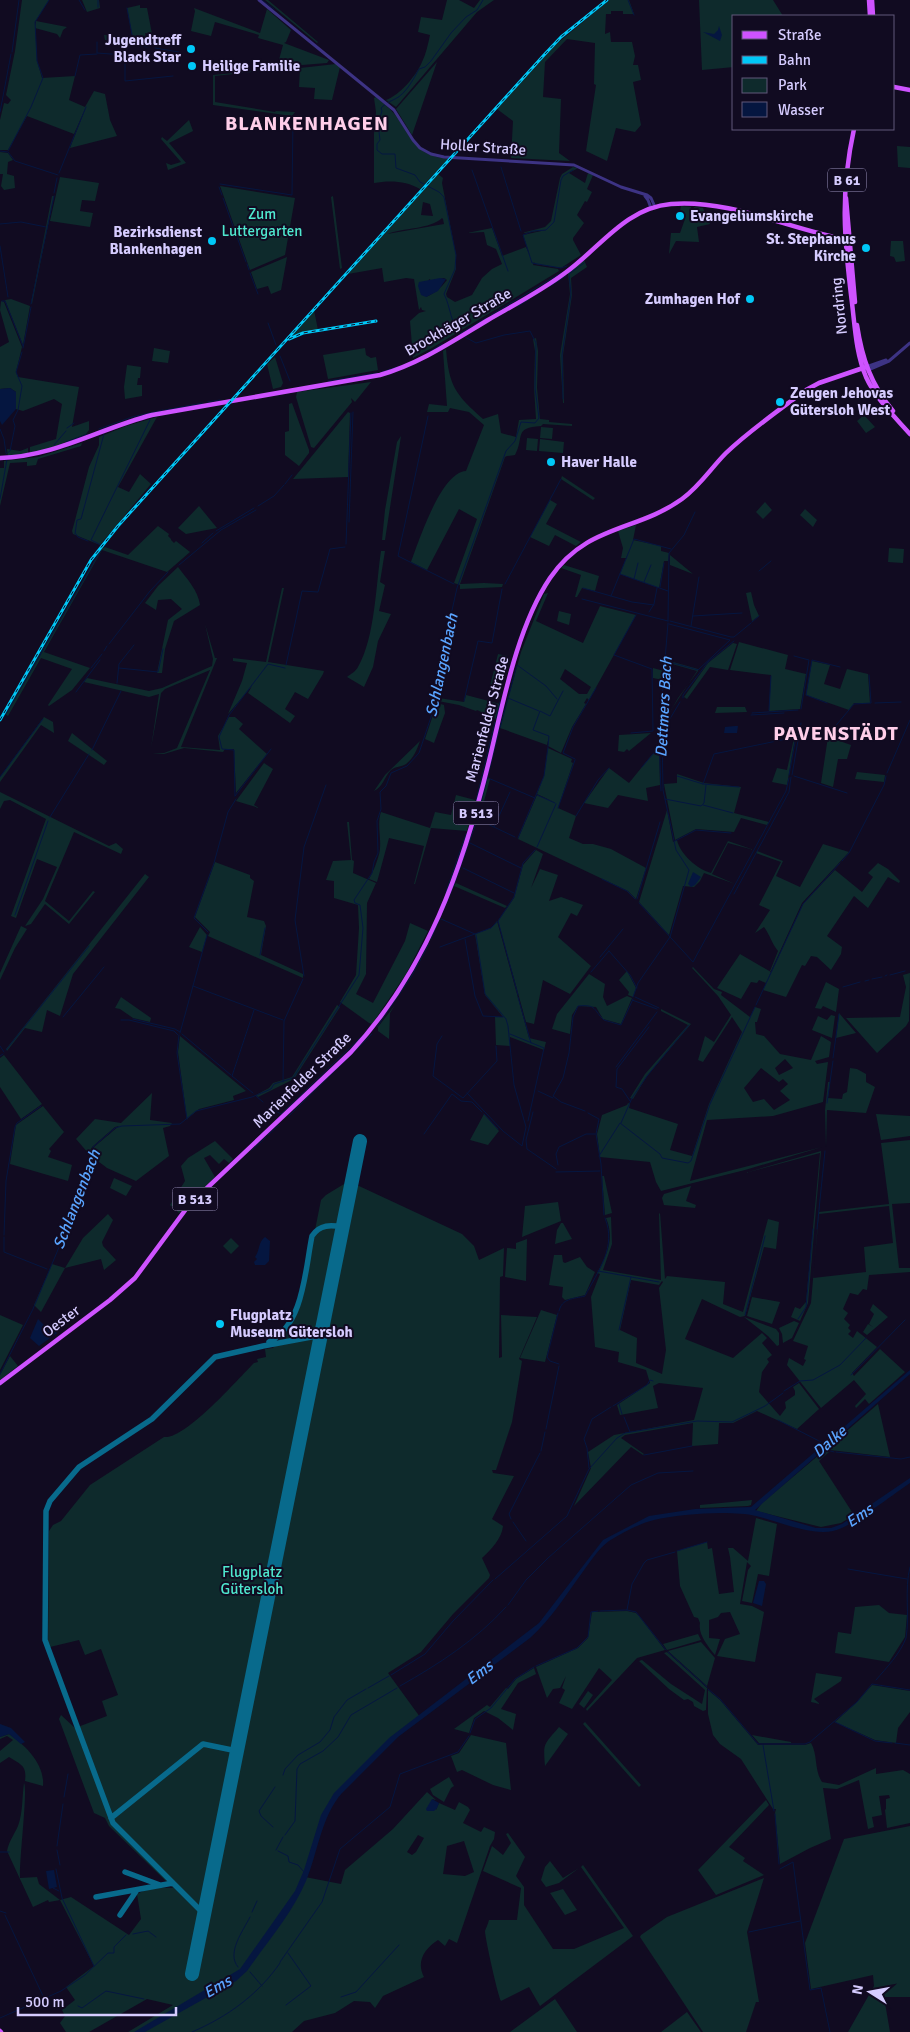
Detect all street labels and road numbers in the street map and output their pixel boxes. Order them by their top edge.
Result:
street label: Holler Straße [439,135,527,159]
road number: B 61 [828,168,866,192]
street label: Nordring [827,277,851,335]
street label: Brockhäger Straße [402,284,514,360]
street label: Marienfelder Straße [462,654,512,784]
road number: B 513 [454,801,498,824]
street label: Marienfelder Straße [249,1028,355,1132]
road number: B 513 [172,1188,218,1210]
street label: Oester [39,1301,84,1341]

